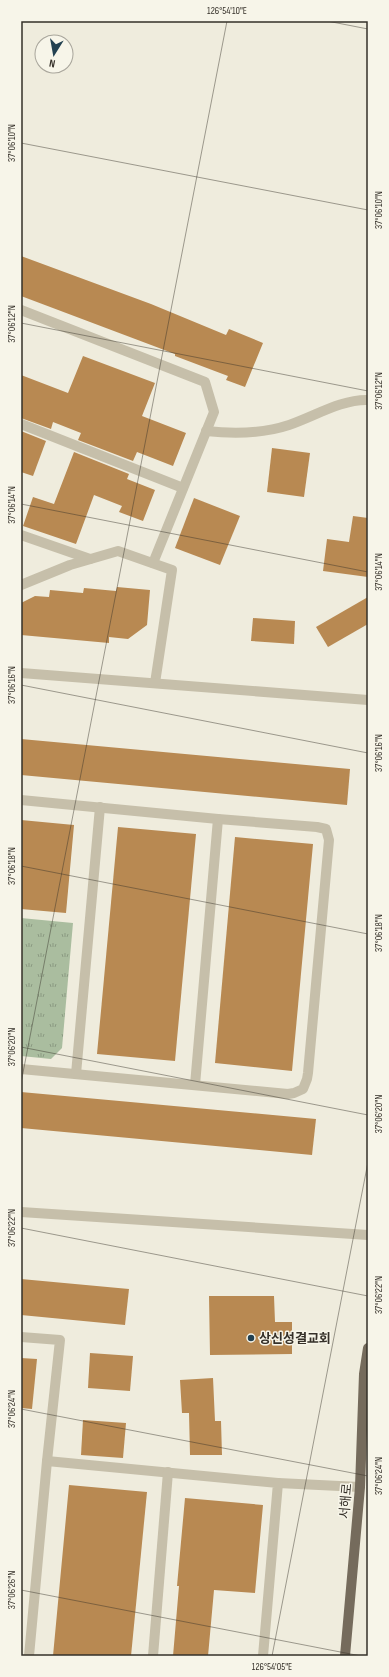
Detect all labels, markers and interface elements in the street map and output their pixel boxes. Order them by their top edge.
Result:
text: 126°54'10"E [207,5,247,17]
north arrow [34,34,74,74]
text: N [48,56,56,70]
text: 37°06'10"N [6,124,18,162]
text: 37°06'10"N [373,191,385,229]
text: 37°06'12"N [6,305,18,343]
text: 37°06'12"N [373,372,385,410]
text: 37°06'14"N [6,486,18,524]
text: 37°06'14"N [373,553,385,591]
text: 37°06'16"N [6,666,18,704]
text: 37°06'16"N [373,734,385,772]
text: 37°06'18"N [6,847,18,885]
text: 37°06'18"N [373,914,385,952]
text: 37°06'20"N [6,1028,18,1066]
text: 37°06'20"N [373,1095,385,1133]
text: 37°06'22"N [6,1209,18,1247]
text: 37°06'22"N [373,1276,385,1314]
place label: 상신성결교회 [259,1331,331,1347]
marker: 상신성결교회 [246,1333,256,1343]
text: 37°06'24"N [6,1390,18,1428]
text: 37°06'24"N [373,1457,385,1495]
street label: 서해로 [336,1482,356,1520]
text: 37°06'26"N [6,1571,18,1609]
text: 126°54'05"E [252,1661,292,1673]

